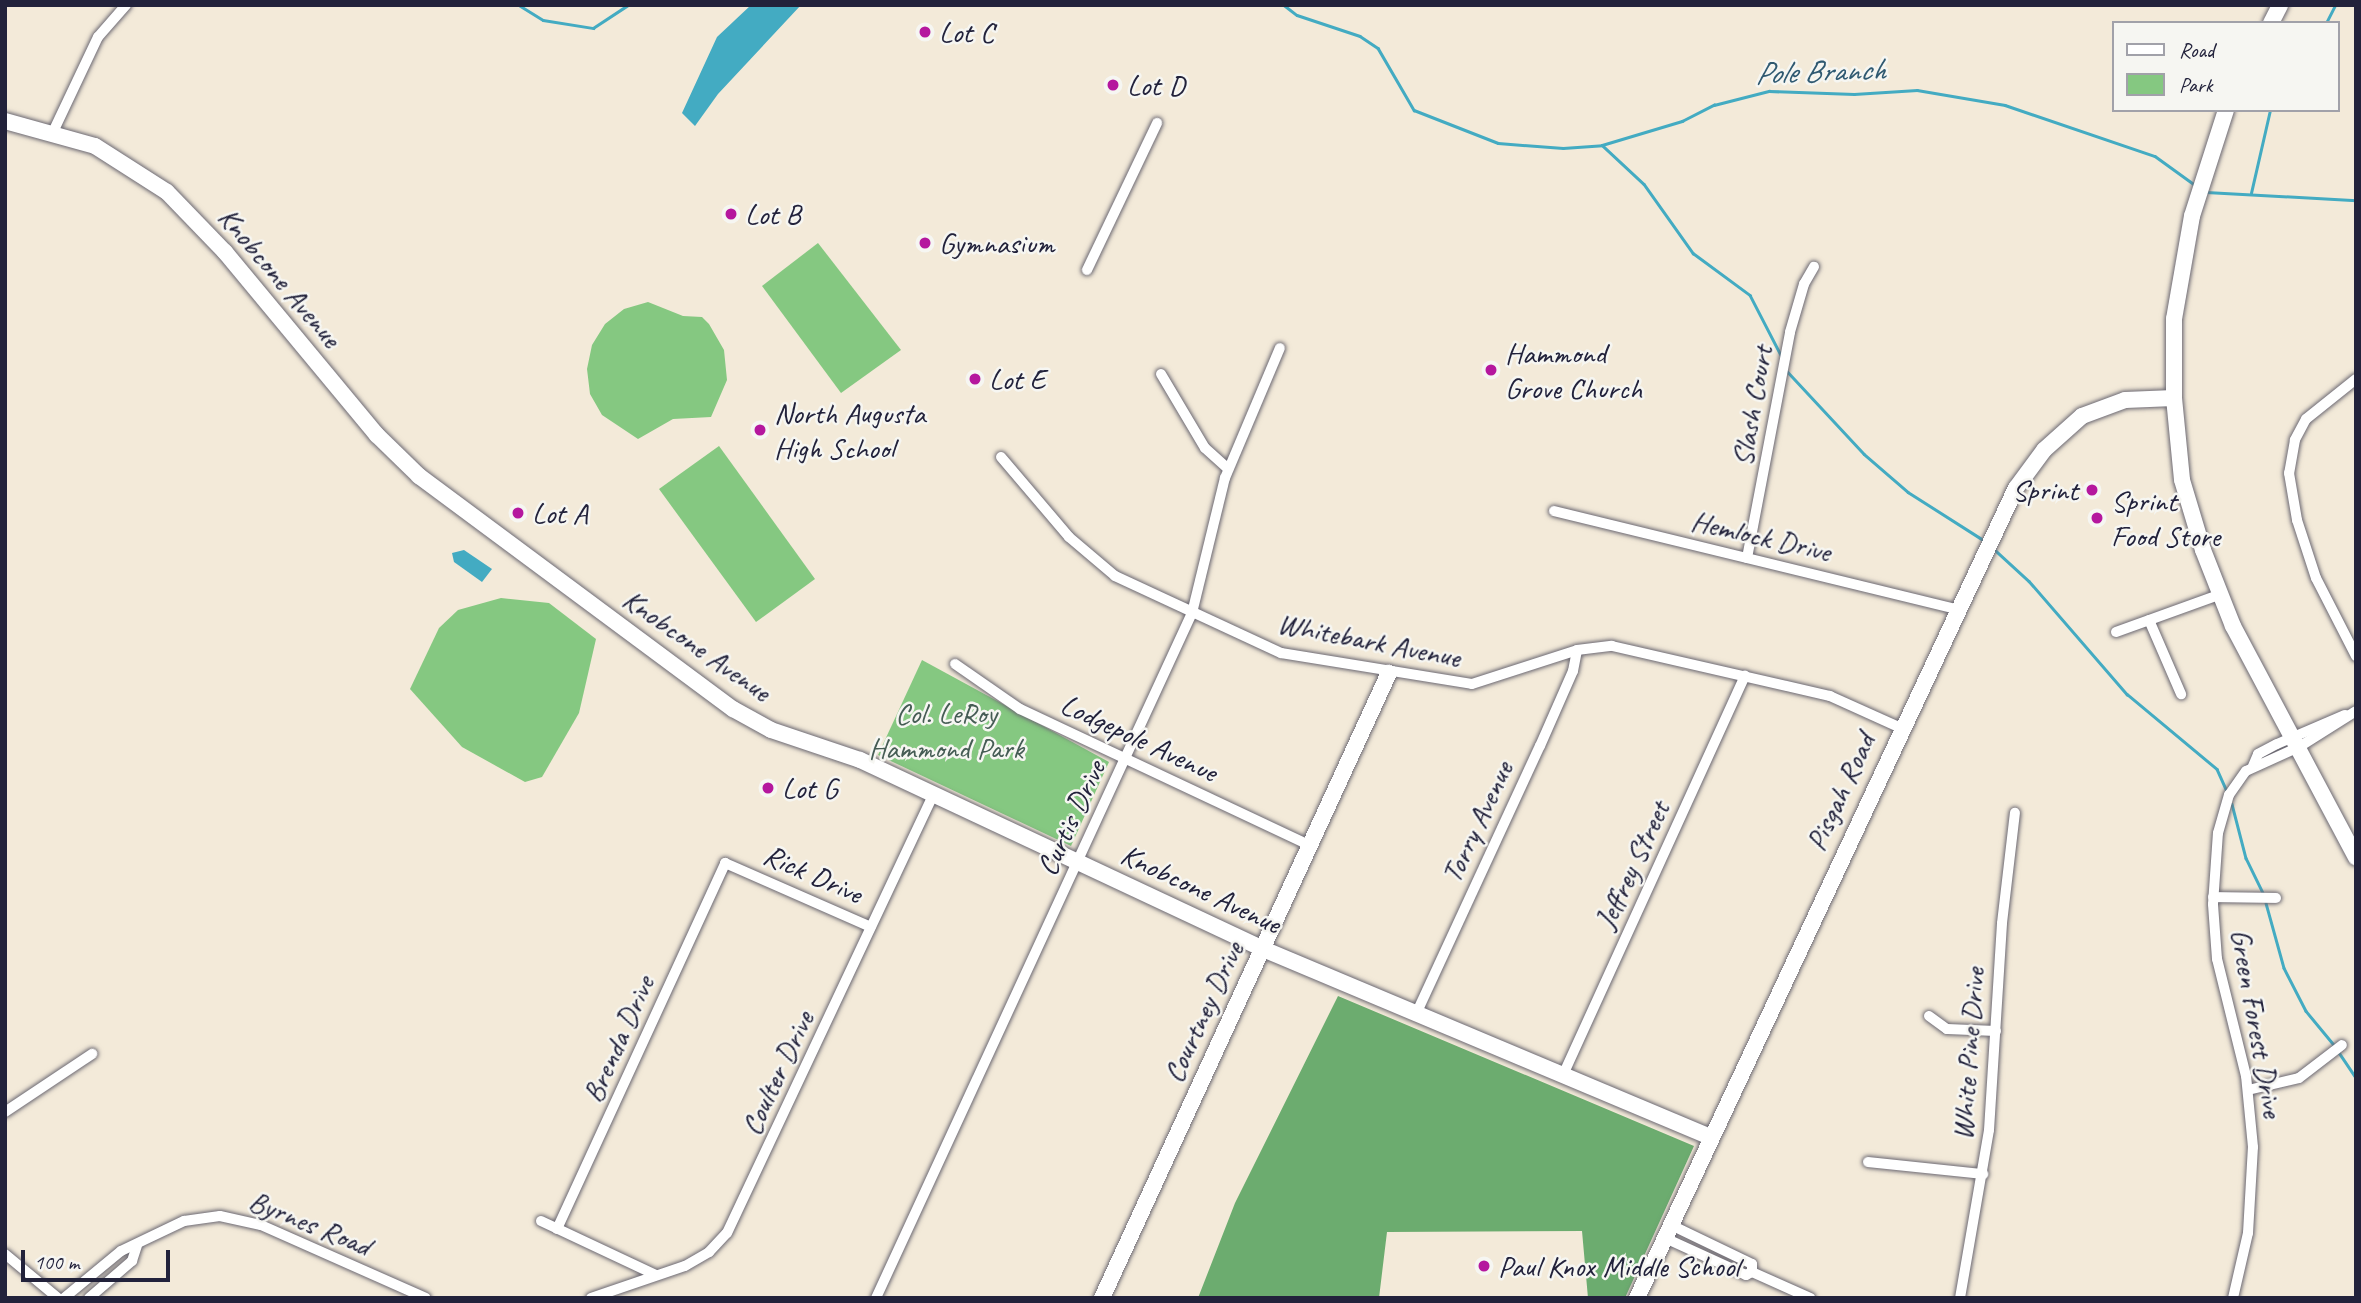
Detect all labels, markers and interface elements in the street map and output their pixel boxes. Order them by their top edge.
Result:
place label: Lot C [939,14,994,50]
legend [2112,21,2340,112]
marker: Lot C [917,24,933,40]
text: Road [2179,37,2214,63]
water label: Pole Branch [1753,51,1887,93]
place label: Lot D [1127,67,1185,103]
text: Park [2179,72,2212,98]
marker: Lot D [1105,77,1121,93]
place label: Lot B [745,196,801,232]
street label: Knobcone Avenue [211,200,349,354]
marker: Lot B [723,206,739,222]
place label: Gymnasium [939,225,1054,261]
marker: Gymnasium [917,235,933,251]
place label: Hammond Grove Church [1505,335,1643,406]
street label: Slash Court [1724,343,1780,469]
place label: Lot E [989,361,1045,397]
marker: Hammond Grove Church [1483,362,1499,378]
marker: Lot E [967,371,983,387]
place label: North Augusta High School [774,395,924,466]
marker: North Augusta High School [752,422,768,438]
place label: Sprint [2012,472,2078,508]
marker: Sprint [2084,482,2100,498]
place label: Sprint Food Store [2111,483,2220,554]
place label: Lot A [532,495,588,531]
street label: Hemlock Drive [1688,502,1834,570]
marker: Lot A [510,505,526,521]
marker: Sprint Food Store [2089,510,2105,526]
street label: Knobcone Avenue [616,581,778,709]
street label: Whitebark Avenue [1275,605,1463,675]
street label: Lodgepole Avenue [1055,686,1223,790]
park label: Col. LeRoy Hammond Park [868,695,1024,766]
street label: Pisgah Road [1798,728,1882,856]
street label: Curtis Drive [1029,755,1113,881]
street label: Torry Avenue [1433,756,1521,888]
place label: Lot G [782,770,837,806]
marker: Lot G [760,780,776,796]
street label: Jeffrey Street [1587,795,1677,935]
street label: Rick Drive [758,836,868,912]
street label: Knobcone Avenue [1115,836,1287,942]
street label: Green Forest Drive [2223,926,2291,1120]
street label: Courtney Drive [1155,936,1251,1088]
street label: White Pine Drive [1944,966,1992,1142]
street label: Brenda Drive [574,970,662,1108]
street label: Coulter Drive [733,1005,821,1141]
street label: Byrnes Road [244,1182,376,1264]
scale bar [24,1236,173,1280]
place label: Paul Knox Middle School [1498,1248,1740,1284]
text: 100 m [34,1249,79,1275]
marker: Paul Knox Middle School [1476,1258,1492,1274]

